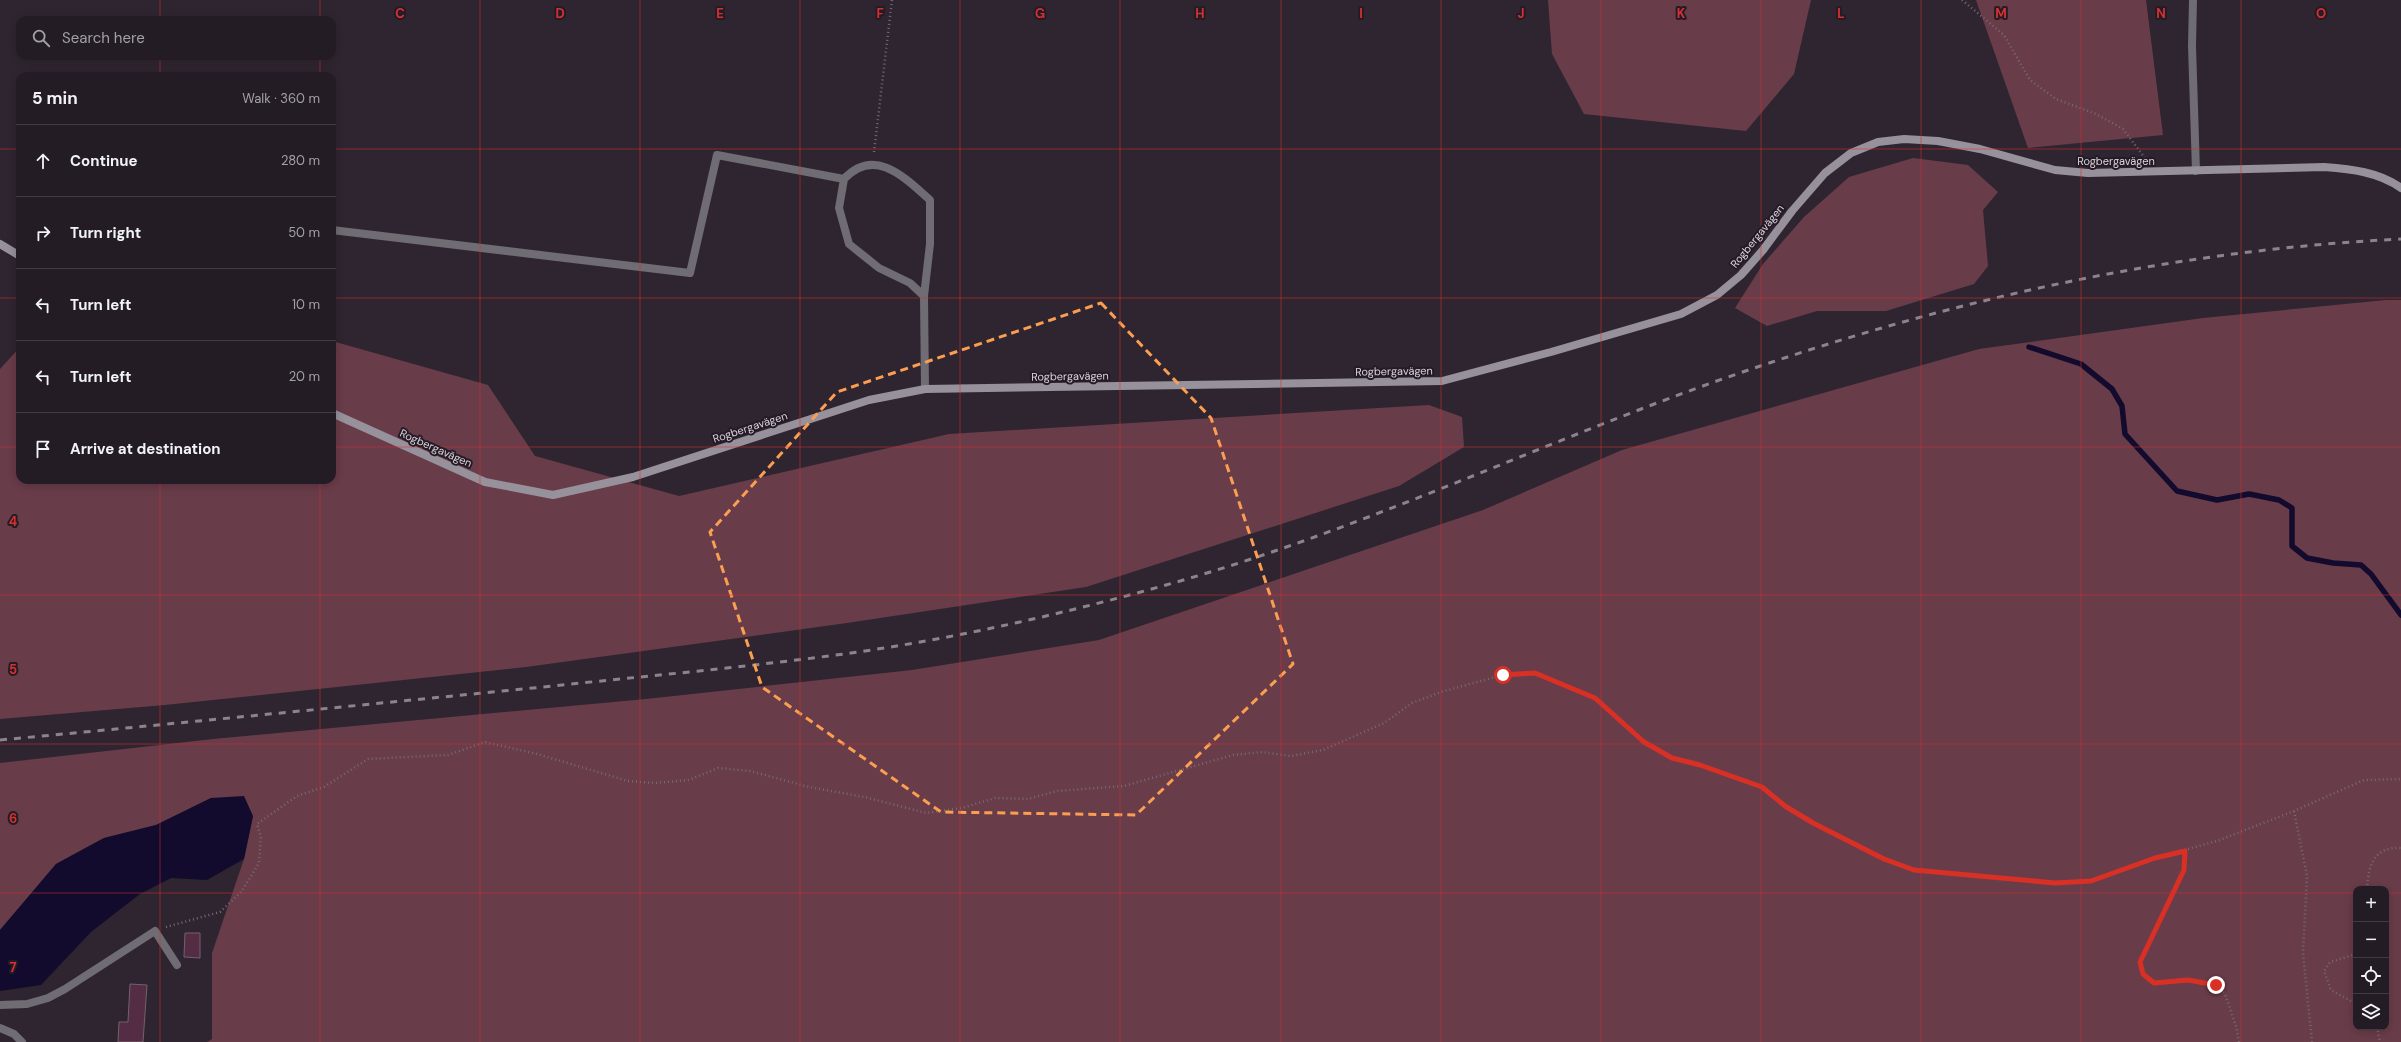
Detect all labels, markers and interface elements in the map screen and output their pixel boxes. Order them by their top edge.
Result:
text: C [395,5,405,22]
text: D [555,5,565,22]
text: E [716,5,724,22]
text: F [876,5,884,22]
text: G [1035,5,1045,22]
text: H [1195,5,1205,22]
text: I [1359,5,1363,22]
text: J [1517,5,1525,22]
text: K [1677,5,1686,22]
text: L [1837,5,1845,22]
text: M [1995,5,2007,22]
text: N [2156,5,2166,22]
text: O [2316,5,2326,22]
search box [16,16,336,60]
icon: search [30,27,52,49]
text: Search here [62,28,145,48]
text: 5 min [32,87,78,109]
text: Walk · 360 m [242,90,320,107]
icon: ahead [32,150,54,172]
text: Continue [70,151,138,171]
text: 280 m [281,152,320,169]
street label: Rogbergavägen [2077,154,2155,168]
street label: Rogbergavägen [1727,201,1787,271]
icon: right [32,222,54,244]
text: Turn right [70,223,141,243]
text: 50 m [288,224,320,241]
icon: left [32,294,54,316]
text: Turn left [70,295,131,315]
text: 10 m [292,296,320,313]
street label: Rogbergavägen [1355,363,1433,379]
icon: left [32,366,54,388]
text: Turn left [70,367,131,387]
text: 20 m [289,368,320,385]
street label: Rogbergavägen [1031,368,1109,384]
street label: Rogbergavägen [711,408,789,446]
street label: Rogbergavägen [398,426,474,470]
icon: arrive [32,438,54,460]
text: Arrive at destination [70,439,221,459]
text: 4 [9,513,17,530]
text: 5 [9,661,17,678]
route start [1494,666,1512,684]
text: 6 [9,810,17,827]
map controls [2353,886,2389,1030]
button: + [2353,886,2389,922]
button: − [2353,922,2389,958]
button: locate [2353,958,2389,994]
text: 7 [10,959,17,976]
route end [2207,976,2225,994]
button: layers [2353,994,2389,1030]

